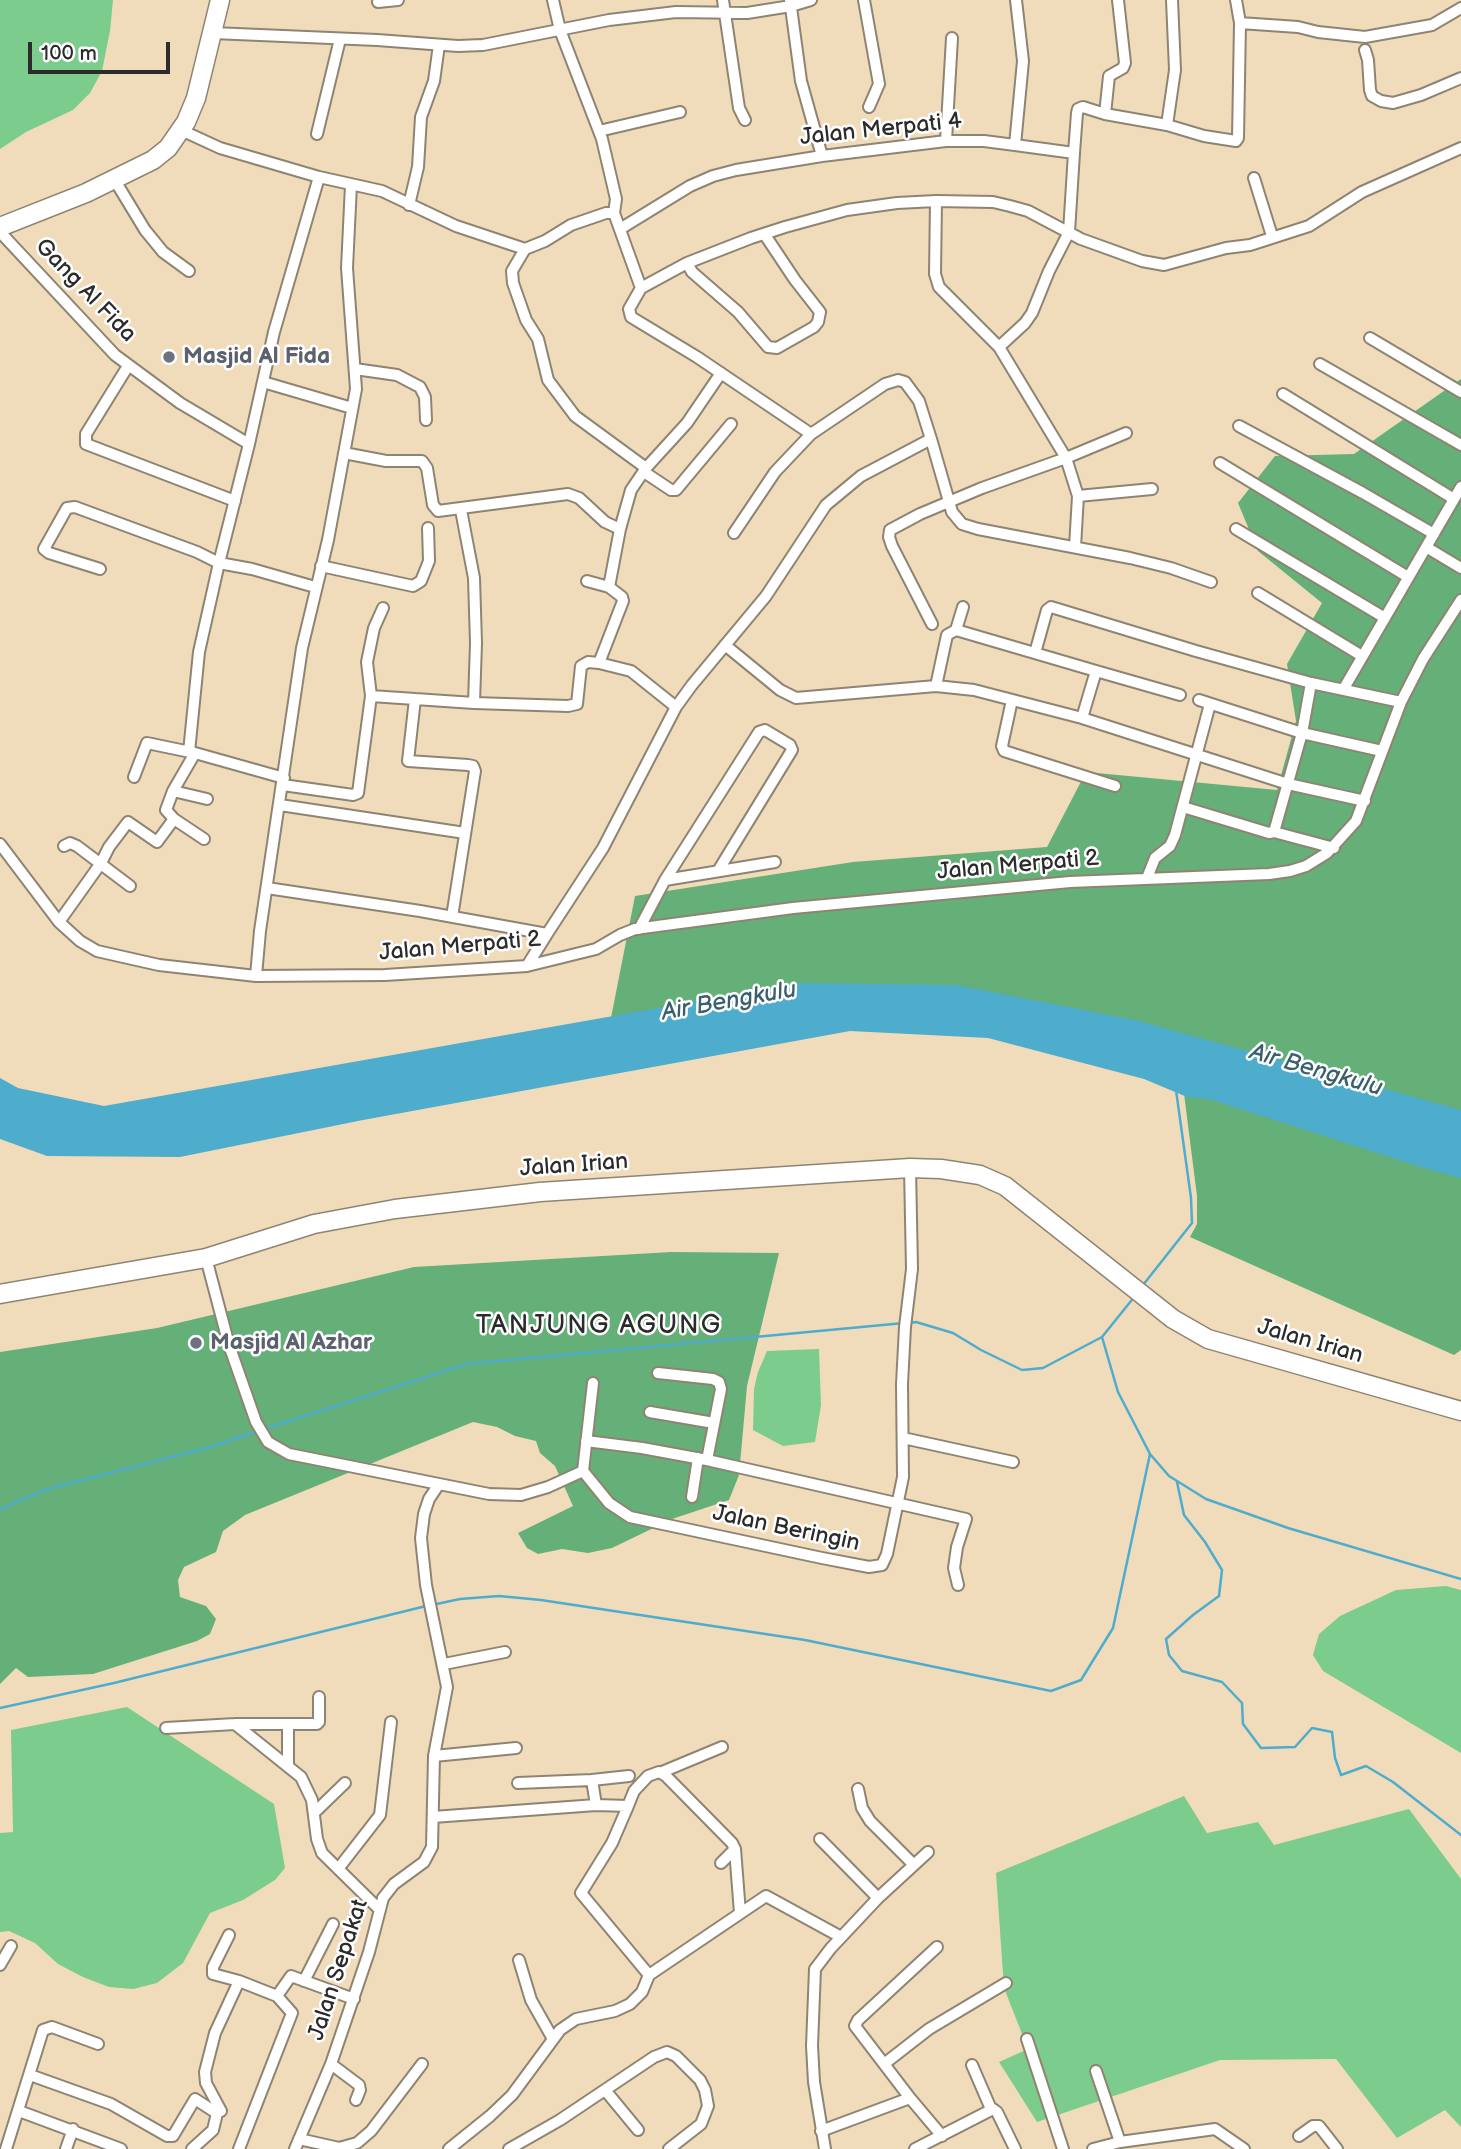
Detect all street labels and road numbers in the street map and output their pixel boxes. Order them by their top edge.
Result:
street label: Jalan Merpati 4 [799,108,963,152]
street label: Gang Al Fida [29,233,141,349]
street label: Jalan Merpati 2 [936,845,1100,887]
street label: Jalan Merpati 2 [378,926,542,968]
street label: Jalan Irian [519,1148,629,1184]
street label: Jalan Irian [1254,1314,1366,1370]
street label: Jalan Beringin [710,1500,862,1558]
street label: Jalan Sepakat [303,1896,375,2044]

